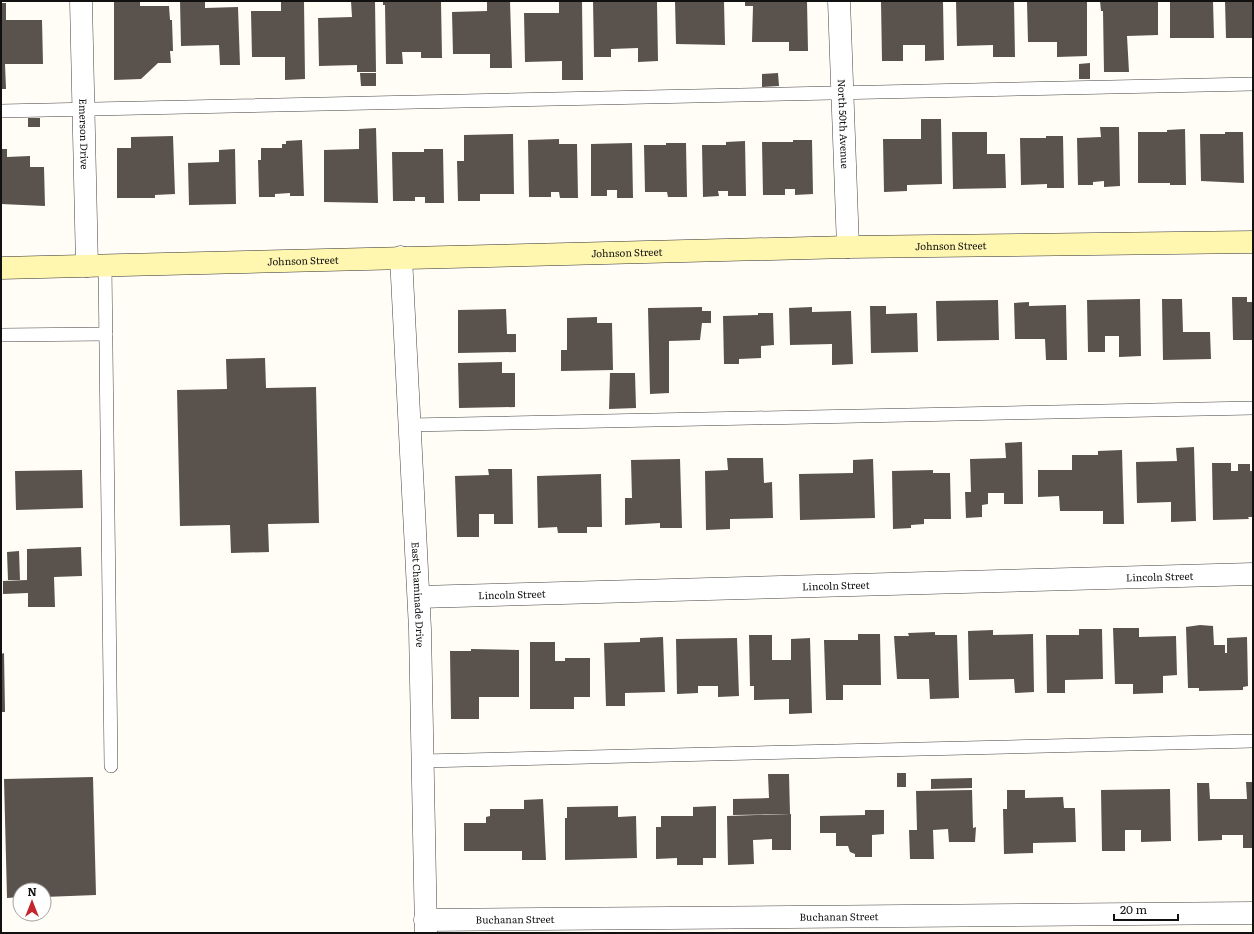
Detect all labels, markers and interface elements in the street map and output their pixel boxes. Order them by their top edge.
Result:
street label: North 50th Avenue [835,79,853,169]
street label: Emerson Drive [76,98,93,170]
street label: Johnson Street [915,237,987,253]
street label: Johnson Street [591,244,663,260]
street label: Johnson Street [267,252,339,268]
street label: East Chaminade Drive [409,541,428,647]
street label: Lincoln Street [1126,568,1194,585]
street label: Lincoln Street [802,577,870,593]
street label: Lincoln Street [478,586,546,602]
north arrow [12,882,52,922]
text: N [27,883,37,899]
scale bar [1114,896,1178,922]
text: 20 m [1120,900,1147,918]
street label: Buchanan Street [799,908,879,924]
street label: Buchanan Street [475,911,555,927]

